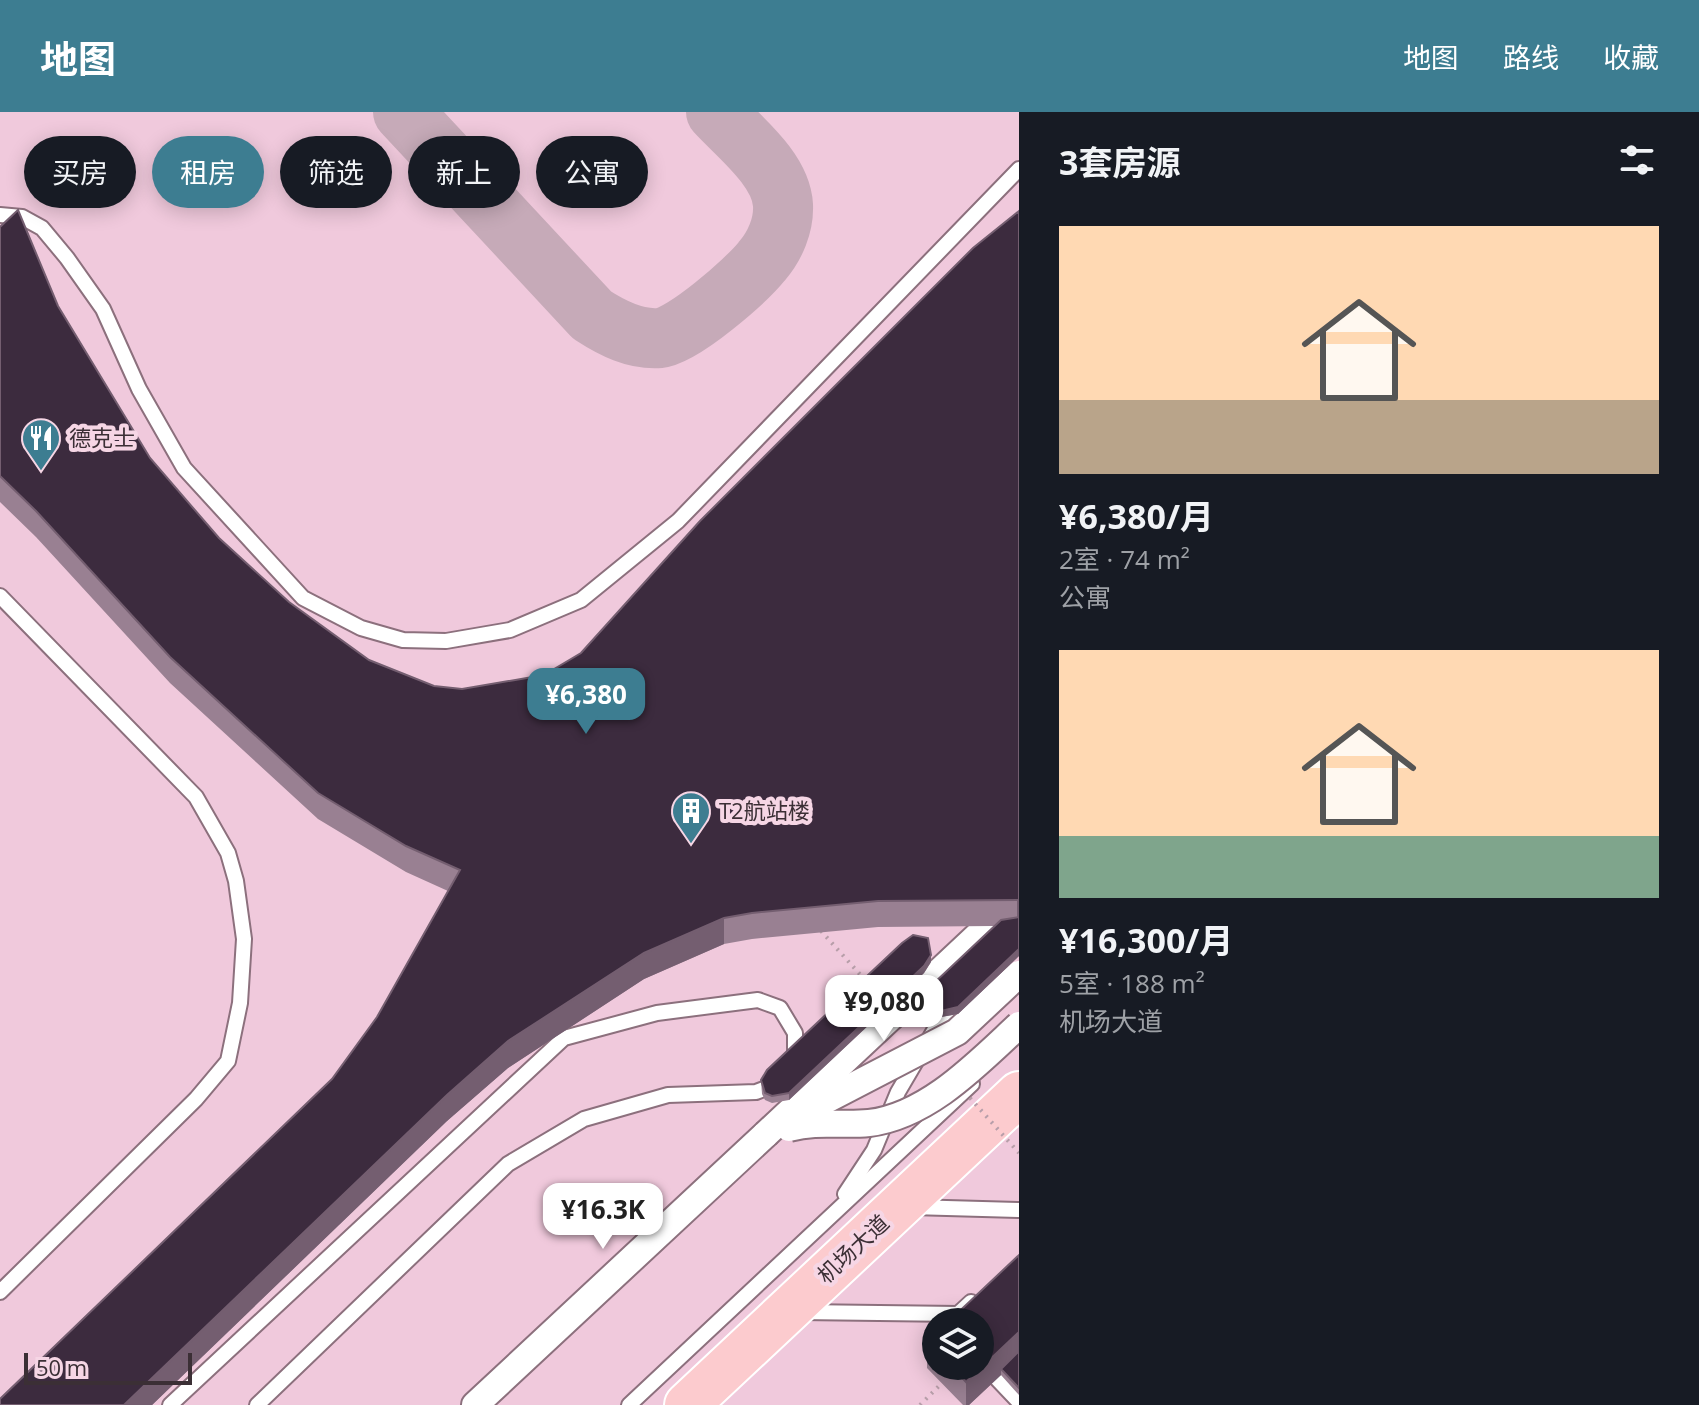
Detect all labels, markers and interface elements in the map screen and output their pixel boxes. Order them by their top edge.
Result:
text: 地图 [40,32,116,84]
text: 地图 [1403,38,1459,76]
text: 路线 [1503,38,1559,76]
text: 收藏 [1603,38,1659,76]
chip: 买房 [24,136,136,208]
chip: 租房 [152,136,264,208]
chip: 筛选 [280,136,392,208]
chip: 新上 [408,136,520,208]
chip: 公寓 [536,136,648,208]
icon: filters [1615,138,1659,182]
text: 3套房源 [1059,139,1180,185]
icon: home [1287,278,1431,422]
restaurant icon: 德克士 [20,417,62,472]
place label: 德克士 [69,422,135,452]
text: ¥6,380/月 [1059,493,1214,539]
text: 2室 · 74 m² [1059,541,1190,577]
text: 公寓 [1059,579,1111,615]
pin: ¥6,380 [521,668,651,736]
text: ¥6,380 [545,676,627,712]
icon: home [1287,702,1431,846]
building icon: T2航站楼 [670,790,712,845]
place label: T2航站楼 [719,795,810,825]
text: ¥16,300/月 [1059,917,1233,963]
text: 5室 · 188 m² [1059,965,1205,1001]
pin: ¥9,080 [819,975,949,1043]
text: ¥9,080 [843,983,925,1019]
text: 机场大道 [1059,1003,1163,1039]
pin: ¥16.3K [538,1183,668,1251]
text: ¥16.3K [561,1191,645,1227]
street label: 机场大道 [810,1207,895,1289]
map controls [922,1308,994,1380]
button: layers [922,1308,994,1380]
scale bar [24,1349,192,1385]
text: 50 m [36,1352,87,1382]

